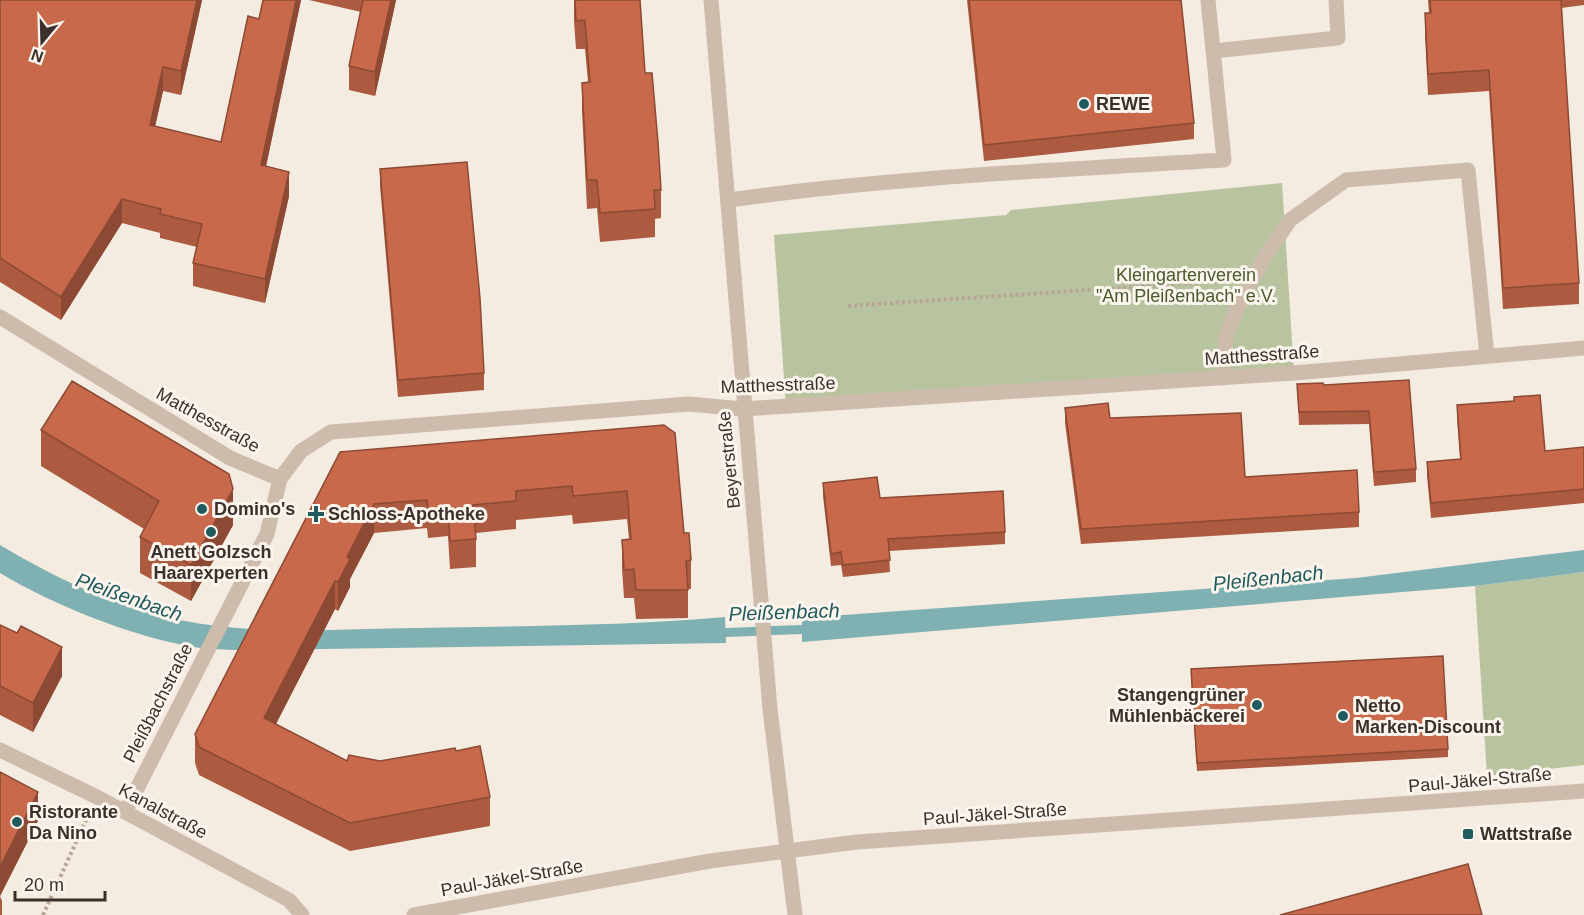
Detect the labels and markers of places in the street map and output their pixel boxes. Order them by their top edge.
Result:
place label: REWE [1096,94,1150,114]
marker: REWE [1077,97,1091,111]
place label: Domino's [214,499,295,519]
marker: Domino's [195,502,209,516]
place label: Schloss-Apotheke [328,504,485,524]
marker: Schloss-Apotheke [309,507,323,521]
marker: Anett Golzsch Haarexperten [204,525,218,539]
place label: Anett Golzsch Haarexperten [150,542,272,583]
place label: Stangengrüner Mühlenbäckerei [1109,685,1245,726]
place label: Netto Marken-Discount [1355,696,1501,737]
marker: Stangengrüner Mühlenbäckerei [1250,698,1264,712]
marker: Netto Marken-Discount [1336,709,1350,723]
place label: Ristorante Da Nino [29,802,118,843]
marker: Ristorante Da Nino [10,815,24,829]
place label: Wattstraße [1480,824,1572,844]
marker: Wattstraße [1461,827,1475,841]

